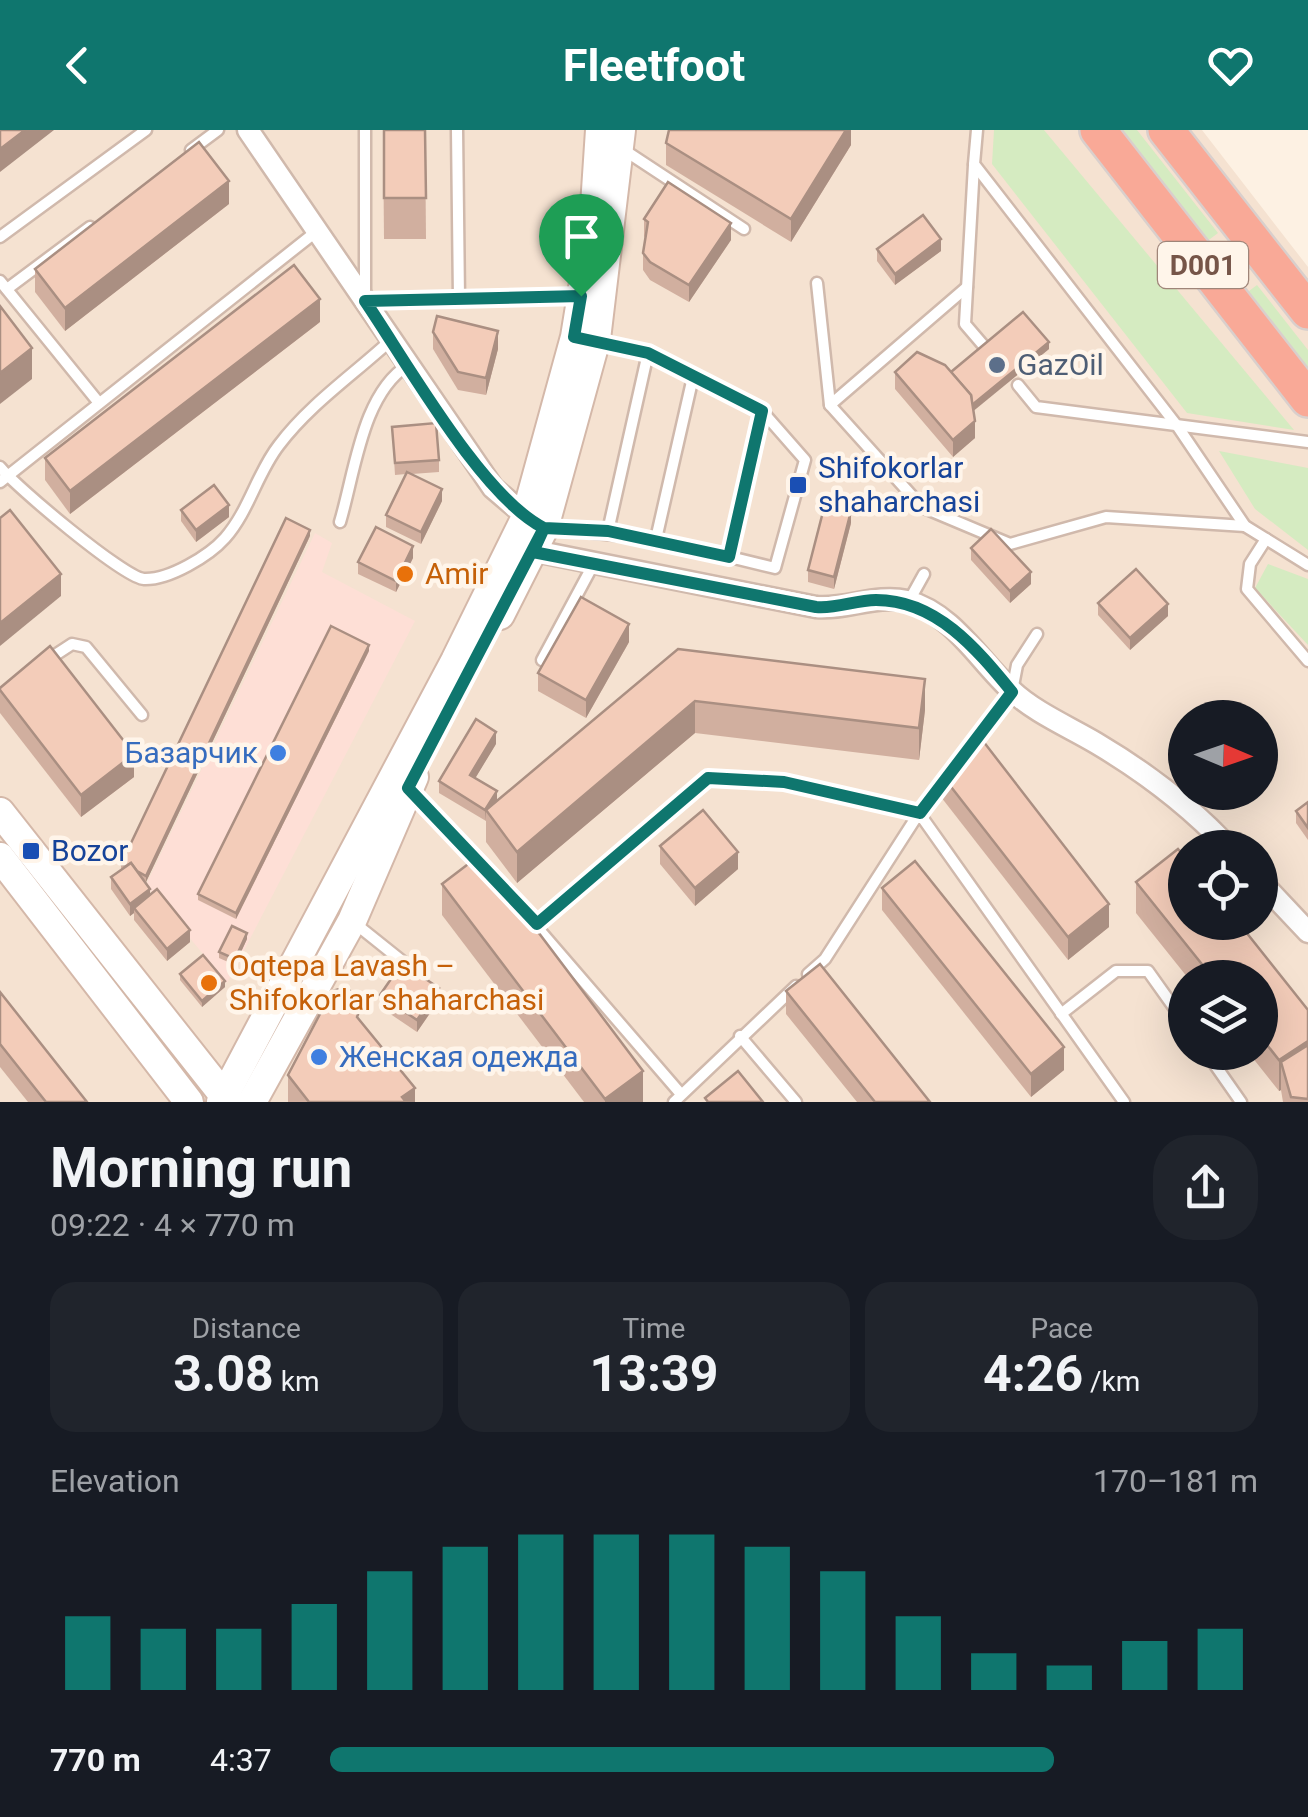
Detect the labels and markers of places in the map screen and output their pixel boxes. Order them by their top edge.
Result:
pin [539,194,624,297]
place label: GazOil [1017,347,1104,382]
marker: GazOil [986,354,1008,376]
place label: Shifokorlar shaharchasi [818,450,980,519]
marker: Shifokorlar shaharchasi [787,474,809,496]
place label: Amir [425,556,488,591]
marker: Amir [394,563,416,585]
place label: Базарчик [125,735,258,770]
marker: Базарчик [267,742,289,764]
place label: Bozor [51,833,129,868]
marker: Bozor [20,840,42,862]
place label: Oqtepa Lavash – Shifokorlar shaharchasi [229,948,544,1017]
marker: Oqtepa Lavash – Shifokorlar shaharchasi [198,972,220,994]
place label: Женская одежда [339,1039,579,1074]
marker: Женская одежда [308,1046,330,1068]

